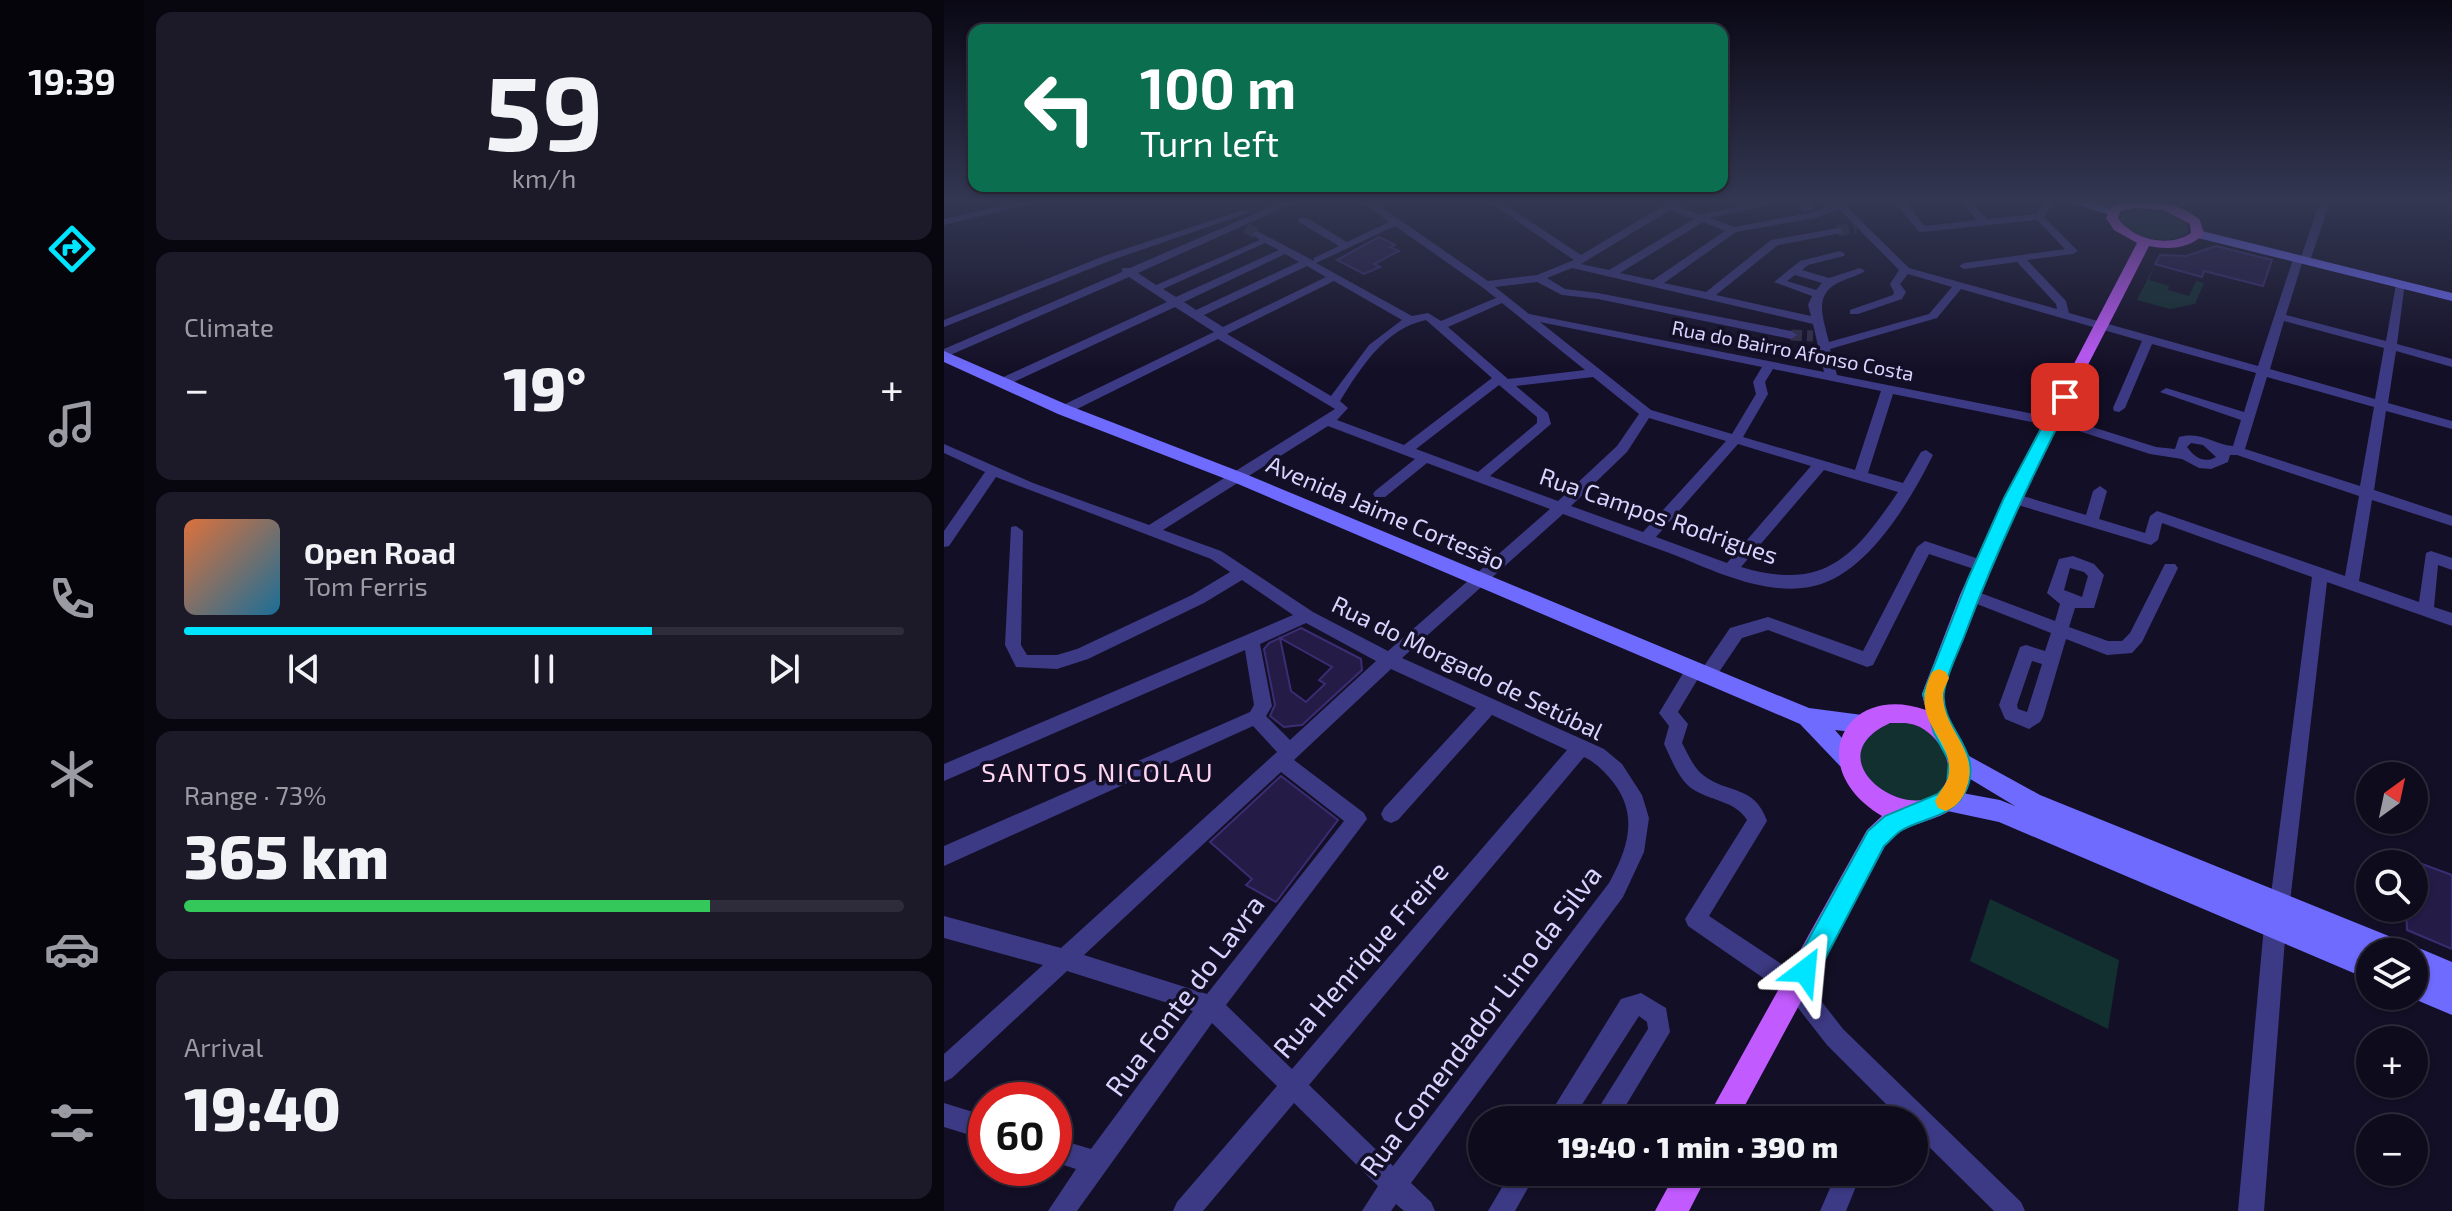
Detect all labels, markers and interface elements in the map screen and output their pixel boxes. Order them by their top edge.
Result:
text: 59 [485,47,603,172]
text: 100 m [1140,53,1296,120]
icon: left [1008,56,1112,160]
text: 19:39 [28,59,116,102]
text: Turn left [1140,121,1279,164]
text: km/h [512,162,576,193]
icon: directions [44,221,100,277]
text: Climate [184,311,274,342]
street label: Rua do Bairro Afonso Costa [1670,315,1916,385]
text: 19° [503,351,586,423]
text: − [184,361,210,414]
text: + [880,361,904,414]
pin [2031,363,2099,431]
icon: arrive [2043,375,2087,419]
icon: music [44,396,100,452]
street label: Avenida Jaime Cortesão [1262,449,1510,575]
street label: Rua Campos Rodrigues [1536,461,1782,569]
text: Open Road [304,534,456,570]
text: Tom Ferris [304,570,428,601]
icon: phone [44,571,100,627]
street label: Rua do Morgado de Setúbal [1328,589,1608,745]
icon: previous [282,647,326,691]
icon: pause [522,647,566,691]
icon: next [762,647,806,691]
icon: climate [44,746,100,802]
district label: SANTOS NICOLAU [981,756,1215,787]
north arrow [2356,762,2428,834]
map controls [2356,762,2428,1186]
text: Range · 73% [184,779,327,810]
text: 365 km [184,819,389,891]
button: search [2356,850,2428,922]
street label: Rua Henrique Freire [1265,854,1455,1064]
street label: Rua Comendador Lino da Silva [1352,858,1608,1182]
street label: Rua Fonte do Lavra [1097,888,1271,1102]
icon: car [44,921,100,977]
position arrow [1763,929,1847,1013]
button: layers [2356,938,2428,1010]
button: + [2356,1026,2428,1098]
text: Arrival [184,1031,263,1062]
text: 19:40 [184,1071,341,1143]
speed limit sign: 60 [968,1082,1072,1186]
icon: filters [44,1095,100,1151]
button: − [2356,1114,2428,1186]
text: 19:40 · 1 min · 390 m [1558,1128,1838,1164]

